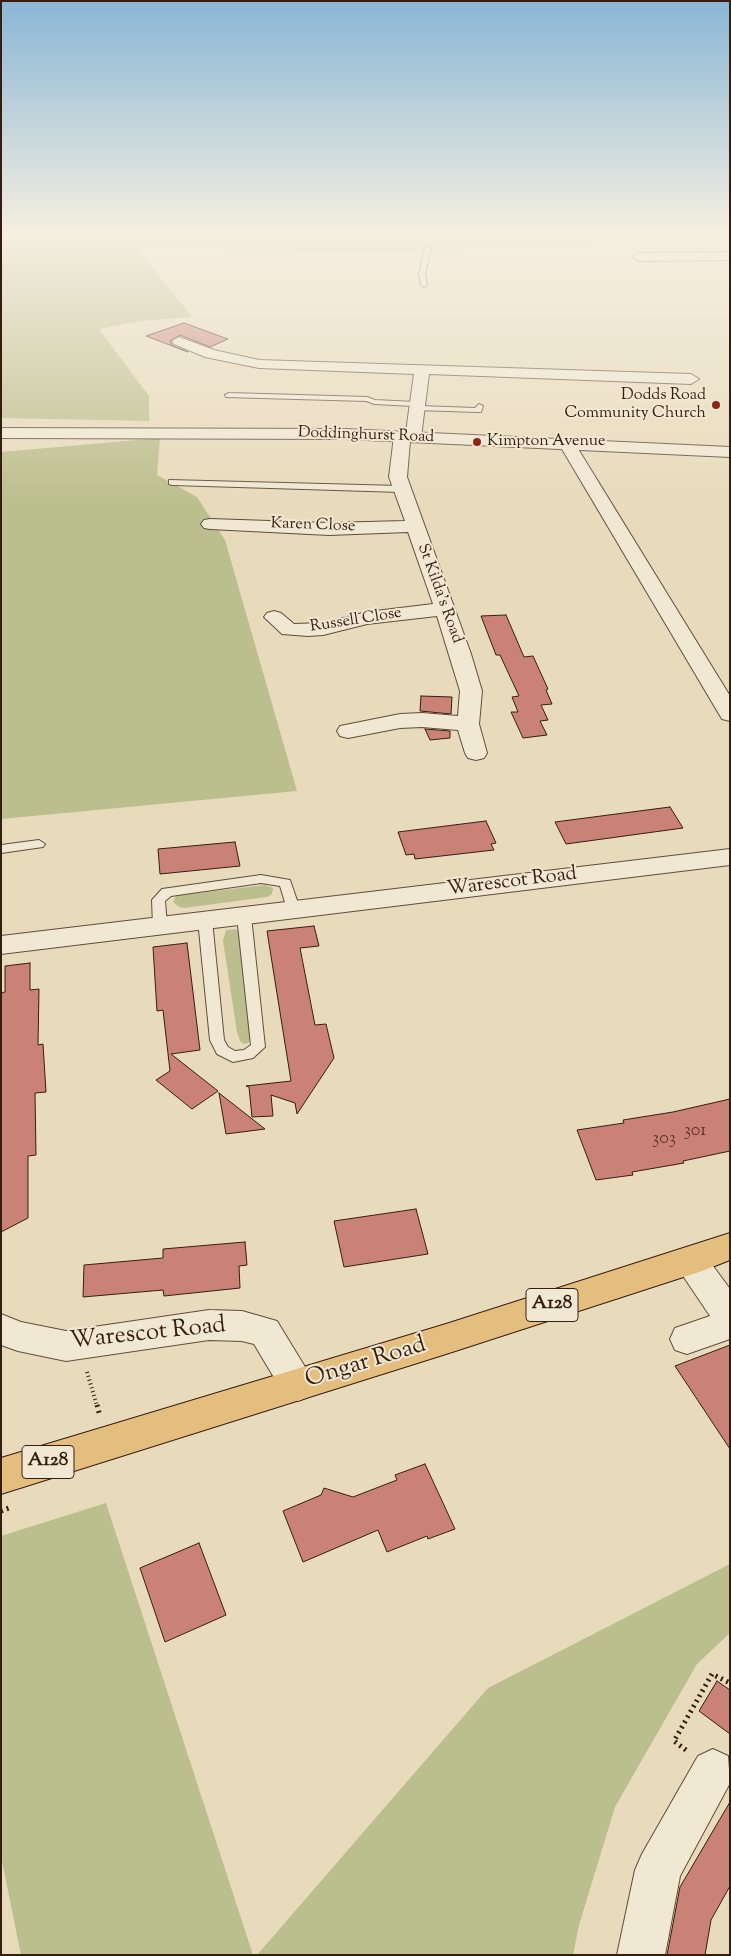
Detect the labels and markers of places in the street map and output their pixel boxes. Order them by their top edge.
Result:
place label: Dodds Road Community Church [565,386,706,424]
marker: Dodds Road Community Church [710,399,722,411]
place label: Kimpton Avenue [487,432,606,452]
marker: Kimpton Avenue [471,436,483,448]

